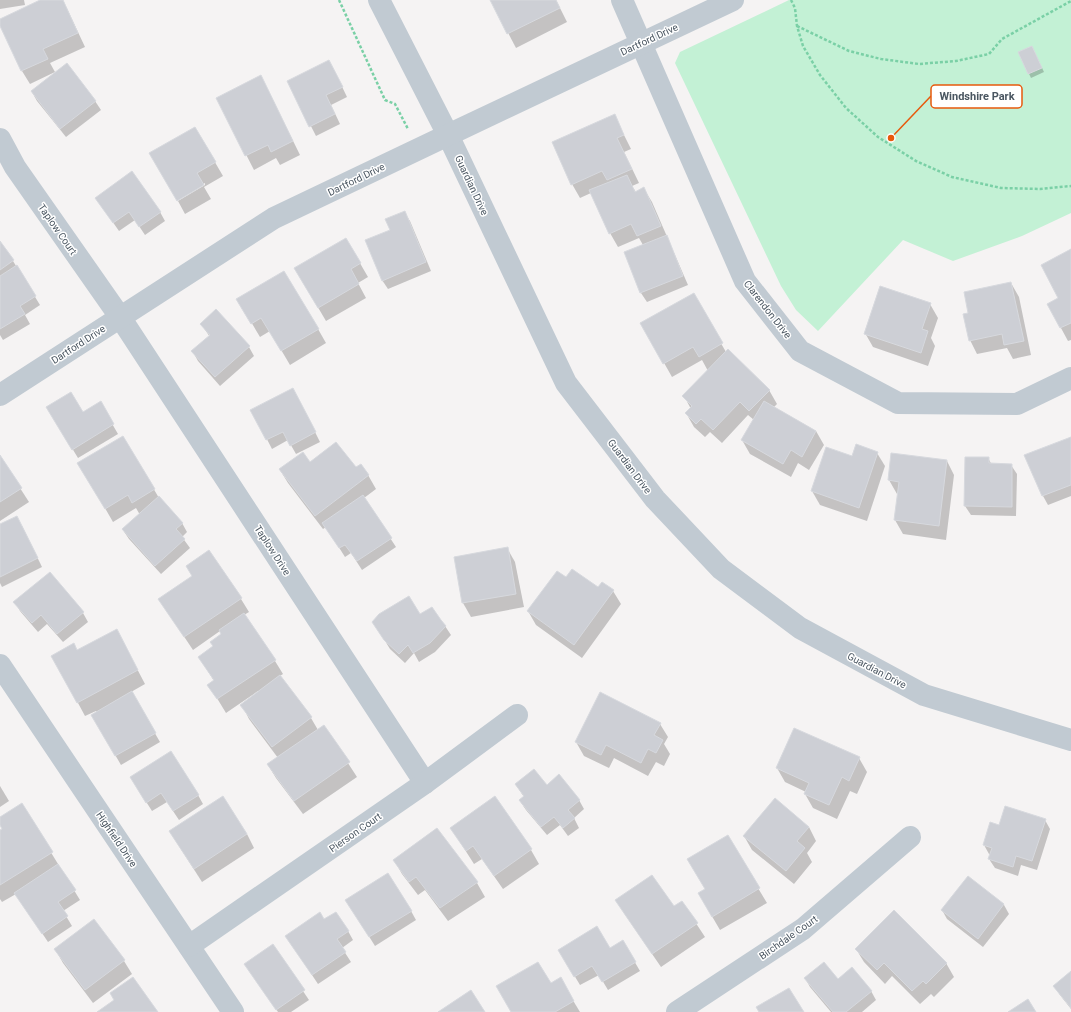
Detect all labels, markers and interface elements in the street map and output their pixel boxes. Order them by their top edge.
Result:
street label: Dartford Drive [619,21,680,58]
callout: Windshire Park [931,85,1022,108]
text: Windshire Park [939,90,1015,103]
street label: Guardian Drive [453,153,490,217]
street label: Dartford Drive [326,161,386,198]
street label: Taplow Court [36,202,79,257]
street label: Clarendon Drive [742,278,794,340]
street label: Dartford Drive [49,323,107,366]
street label: Guardian Drive [606,437,654,496]
street label: Taplow Drive [252,523,293,577]
street label: Guardian Drive [845,650,908,691]
street label: Highfield Drive [94,809,139,869]
street label: Pierson Court [327,810,383,854]
street label: Birchdale Court [757,913,820,962]

